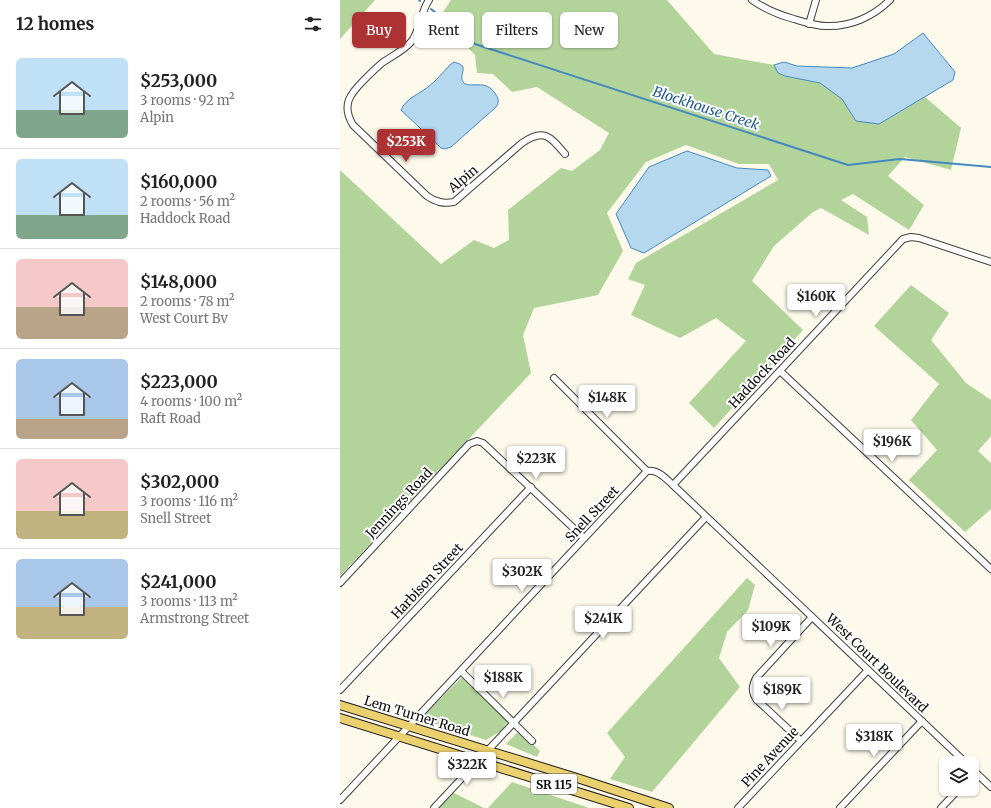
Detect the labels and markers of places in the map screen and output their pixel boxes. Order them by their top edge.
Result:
pin: $253K [378,129,434,163]
pin: $160K [788,284,844,318]
pin: $148K [579,385,635,419]
pin: $196K [864,429,920,463]
pin: $223K [508,446,564,480]
pin: $302K [494,559,550,593]
pin: $241K [575,606,631,640]
pin: $109K [743,614,799,648]
pin: $188K [475,665,531,699]
pin: $189K [754,677,810,711]
pin: $318K [846,724,902,758]
pin: $322K [439,752,495,786]

